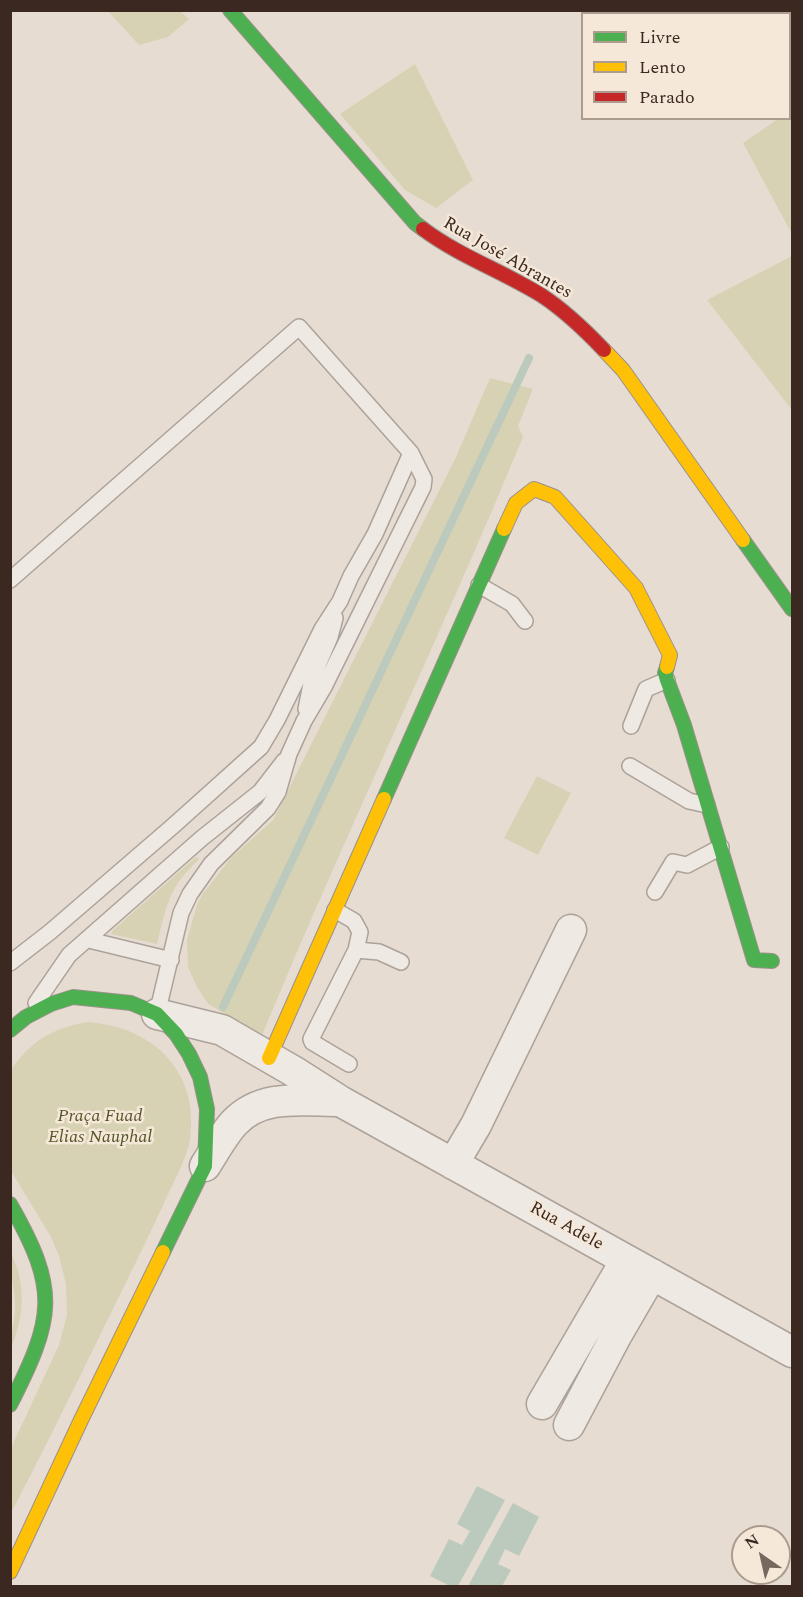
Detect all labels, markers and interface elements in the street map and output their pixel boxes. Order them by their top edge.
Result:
legend [581,12,791,120]
text: Livre [639,24,681,51]
text: Lento [639,54,686,81]
text: Parado [639,84,695,111]
street label: Rua José Abrantes [439,213,575,305]
park label: Praça Fuad Elias Nauphal [48,1106,152,1148]
street label: Rua Adele [525,1198,607,1256]
north arrow [731,1525,791,1585]
text: N [740,1528,764,1555]

